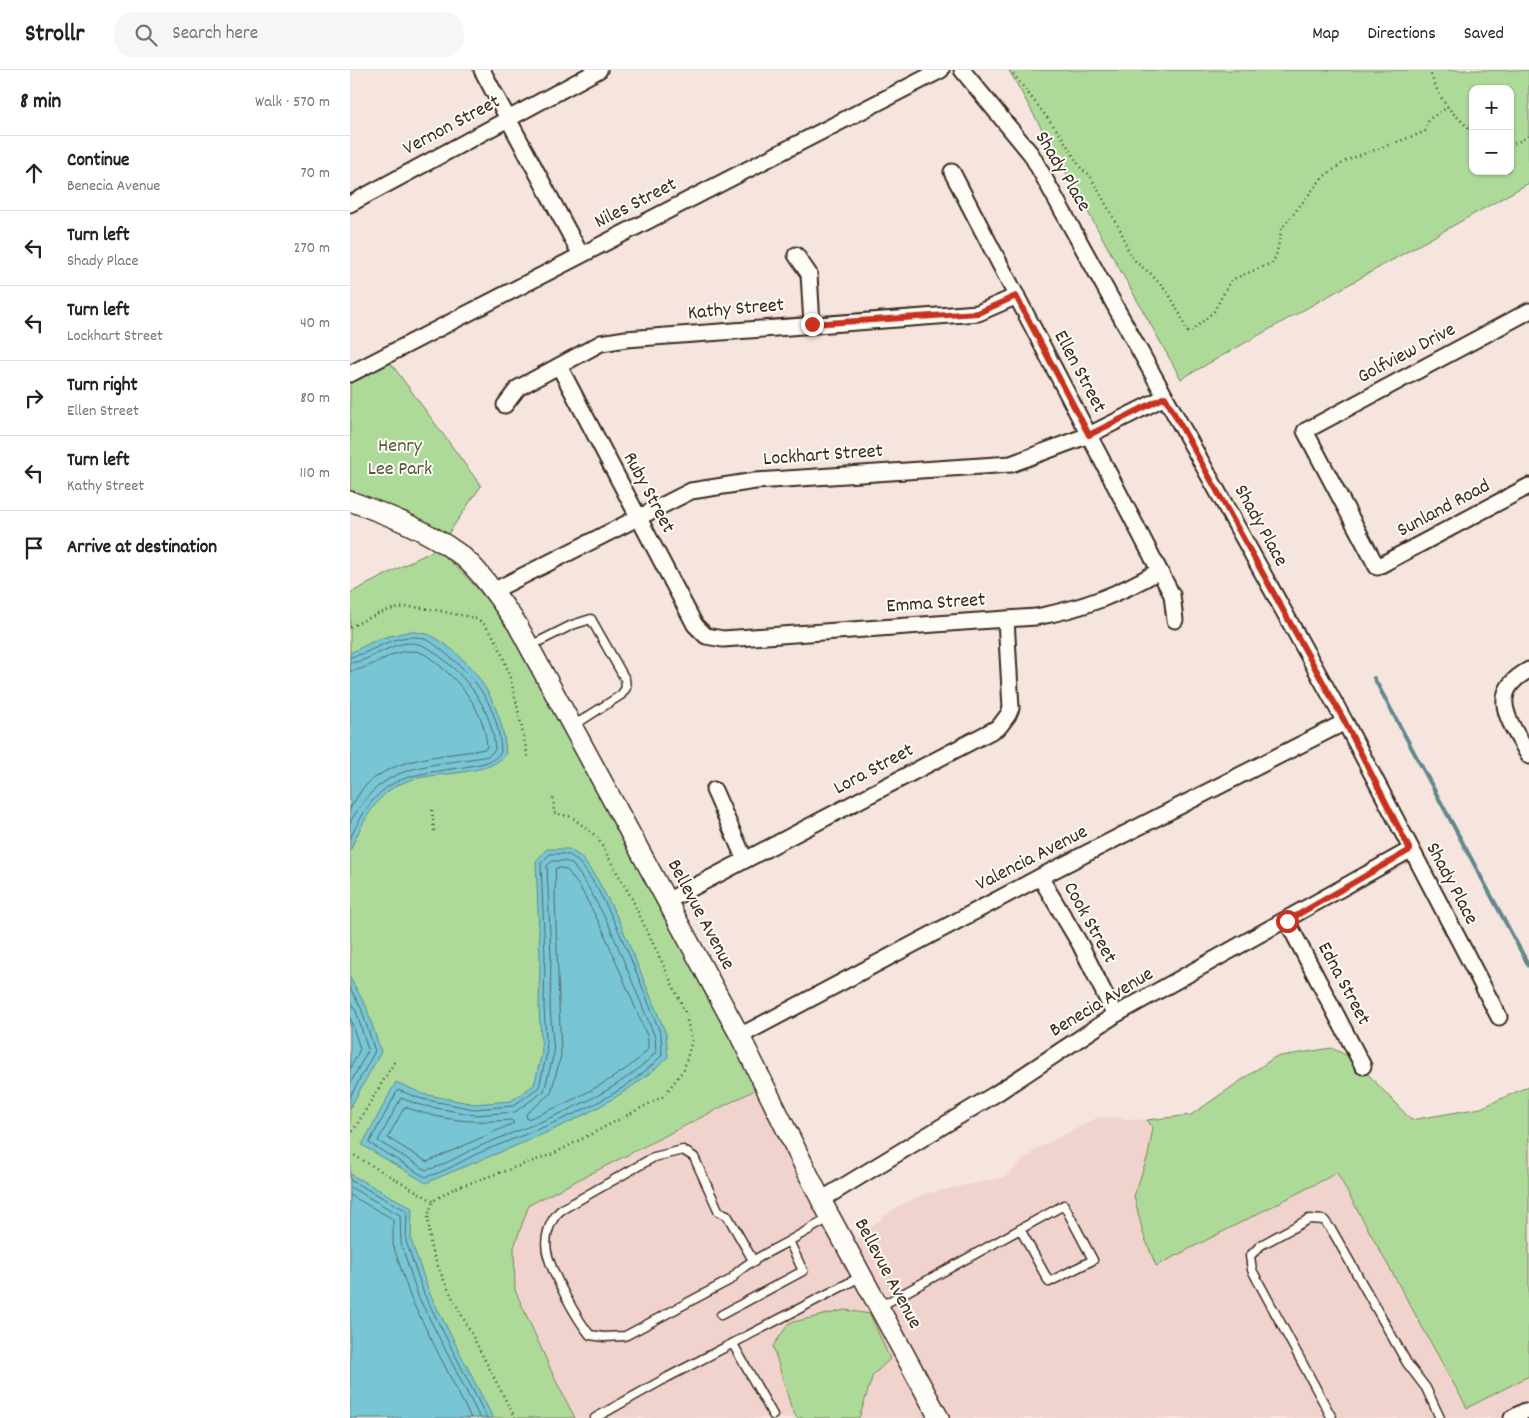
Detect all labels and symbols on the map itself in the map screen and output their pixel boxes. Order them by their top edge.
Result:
street label: Vernon Street [398,89,506,163]
street label: Shady Place [1027,126,1097,218]
street label: Niles Street [590,171,682,237]
street label: Kathy Street [687,292,785,328]
route end [801,313,824,336]
street label: Golfview Drive [1353,316,1461,392]
street label: Ellen Street [1046,326,1112,418]
park label: Henry Lee Park [368,433,432,484]
street label: Lockhart Street [762,438,884,474]
street label: Ruby Street [615,447,681,539]
street label: Sunland Road [1393,473,1495,545]
street label: Shady Place [1226,480,1294,572]
street label: Emma Street [886,587,986,621]
street label: Lora Street [829,737,919,803]
street label: Valencia Avenue [971,819,1093,899]
street label: Shady Place [1418,838,1484,930]
street label: Bellevue Avenue [659,855,741,975]
street label: Cook Street [1055,877,1123,969]
route start [1276,910,1299,933]
street label: Edna Street [1309,938,1377,1030]
street label: Benecia Avenue [1045,961,1159,1045]
street label: Bellevue Avenue [846,1214,928,1334]

